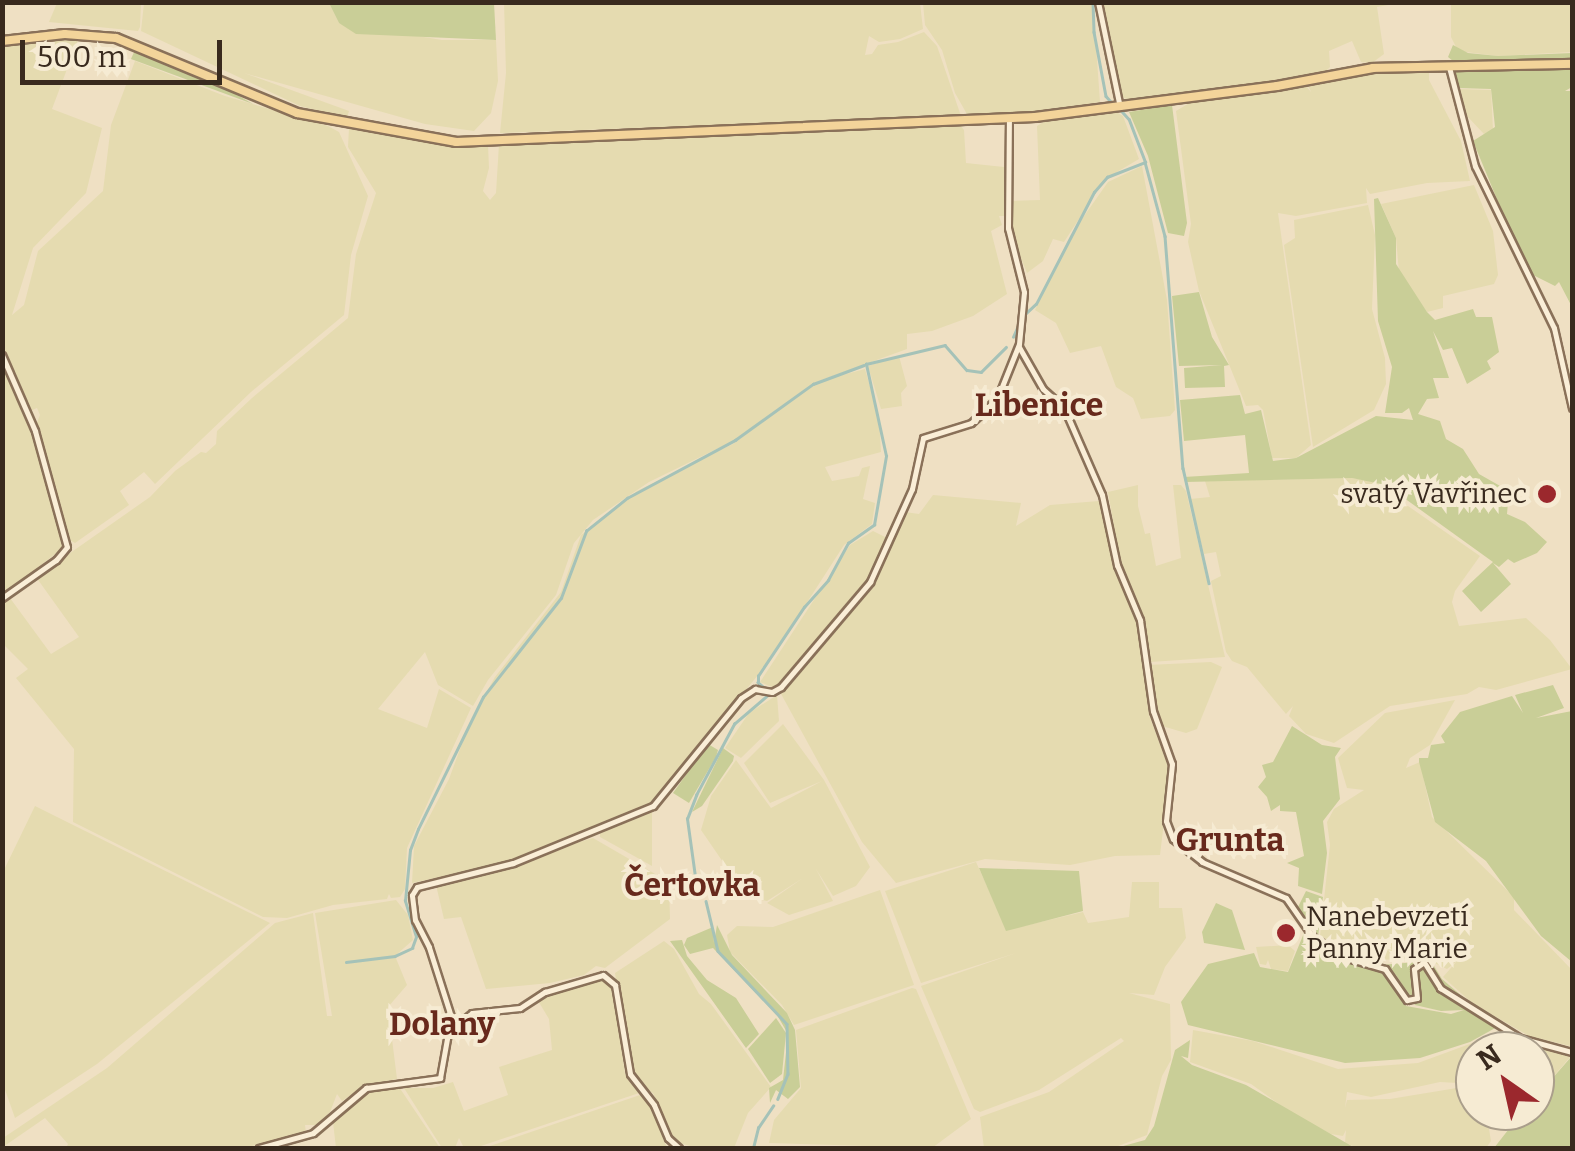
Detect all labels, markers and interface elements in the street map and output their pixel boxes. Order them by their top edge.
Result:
scale bar [25,20,228,82]
text: 500 m [37,39,126,75]
district label: Libenice [975,386,1103,424]
place label: svatý Vavřinec [1340,477,1527,511]
marker: svatý Vavřinec [1536,483,1558,505]
district label: Grunta [1175,821,1285,859]
district label: Čertovka [624,866,760,904]
place label: Nanebevzetí Panny Marie [1306,900,1469,966]
marker: Nanebevzetí Panny Marie [1275,922,1297,944]
district label: Dolany [389,1005,495,1043]
north arrow [1455,1031,1555,1131]
text: N [1471,1038,1507,1077]

